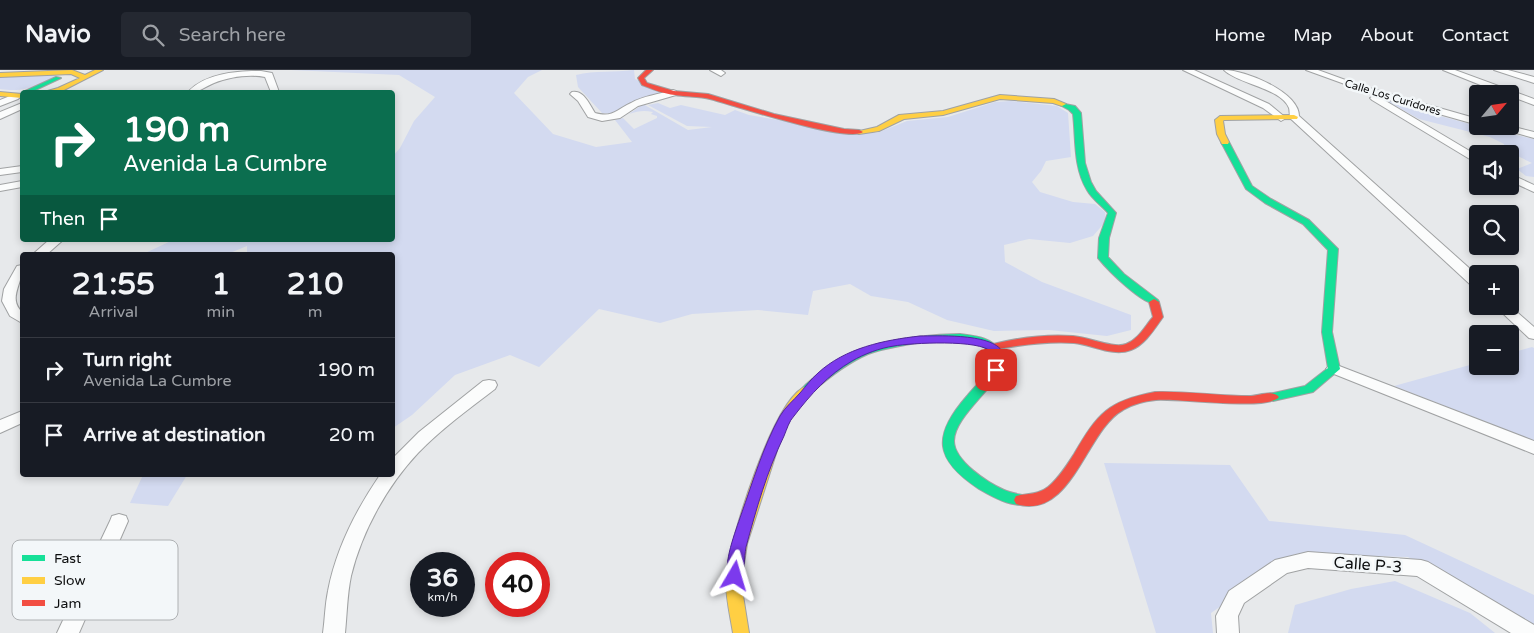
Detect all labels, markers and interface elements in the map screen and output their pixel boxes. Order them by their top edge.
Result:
search box [121,12,471,57]
text: Navio [25,20,91,49]
icon: search [139,21,167,49]
text: Search here [179,24,286,46]
text: Home [1214,24,1265,46]
text: Map [1293,24,1332,46]
text: About [1360,24,1414,46]
text: Contact [1442,24,1509,46]
street label: Calle Los Curidores [1343,77,1443,118]
north arrow [1469,85,1519,135]
map controls [1469,85,1519,375]
text: 190 m [123,109,230,151]
icon: right [40,110,105,175]
button: sound [1469,145,1519,195]
text: Avenida La Cumbre [123,151,327,177]
icon: arrive [95,205,123,233]
button: search [1469,205,1519,255]
text: Then [40,208,85,230]
button: + [1469,265,1519,315]
text: 21:55 [72,266,155,303]
text: 1 [211,266,230,303]
text: 210 [287,266,343,303]
text: Arrival [89,302,138,322]
text: min [207,302,235,322]
text: m [308,302,322,322]
button: − [1469,325,1519,375]
text: Turn right [83,349,171,371]
pin [975,349,1017,391]
icon: right [40,356,68,384]
icon: arrive [982,356,1010,384]
text: 190 m [317,359,375,381]
text: Avenida La Cumbre [83,371,232,391]
icon: arrive [40,421,68,449]
text: Arrive at destination [83,424,266,446]
text: 20 m [329,424,375,446]
legend [12,540,178,620]
position arrow [708,549,760,601]
text: Fast [54,550,82,567]
speed limit sign: 40 [485,552,550,617]
street label: Calle P-3 [1333,553,1403,577]
text: 36 [427,563,458,593]
text: Slow [54,572,86,589]
text: km/h [427,590,458,604]
text: Jam [54,595,81,612]

